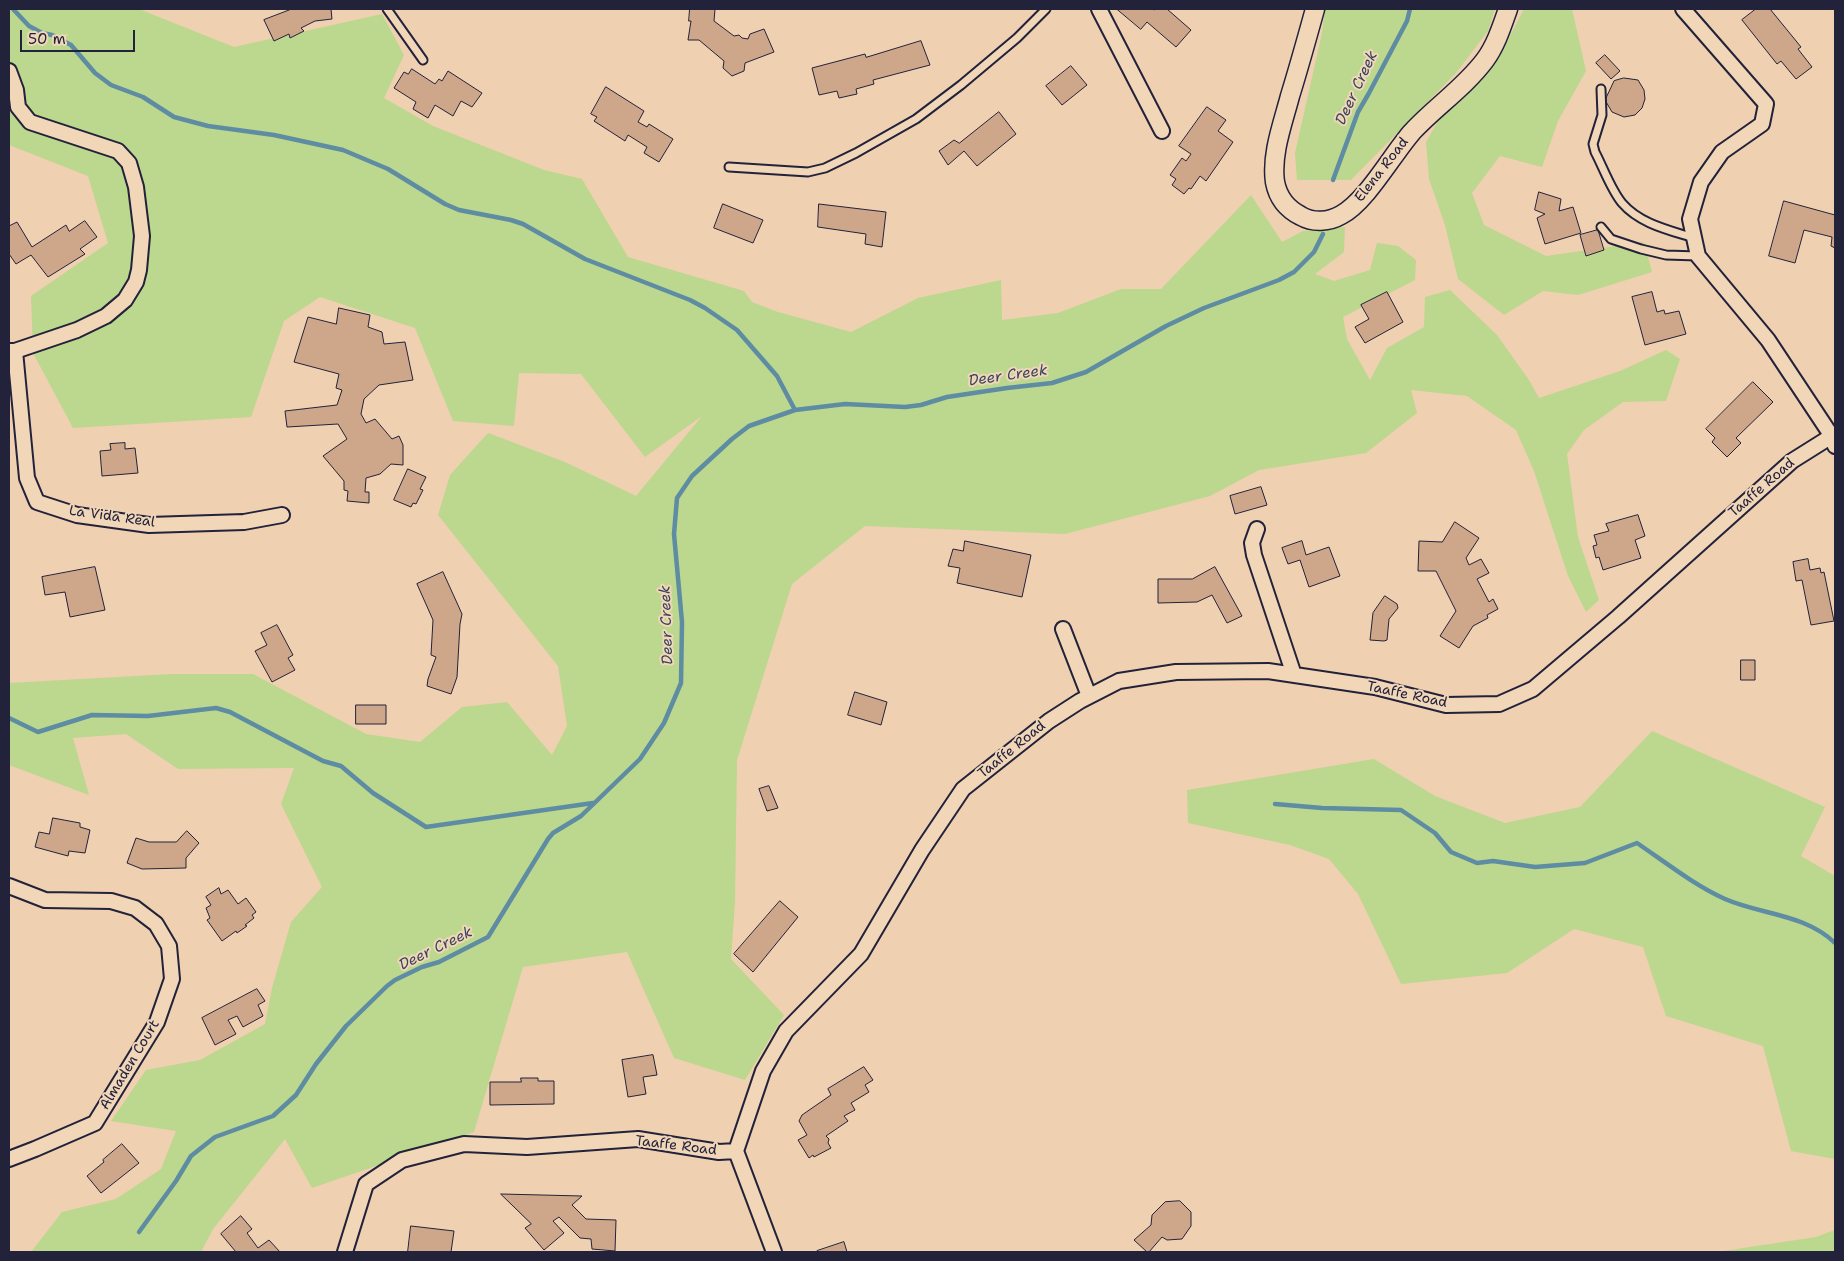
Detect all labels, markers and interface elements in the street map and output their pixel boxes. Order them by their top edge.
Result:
scale bar [22,20,138,52]
text: 50 m [28,29,66,49]
water label: Deer Creek [1332,48,1382,128]
street label: Elena Road [1351,134,1413,206]
water label: Deer Creek [967,362,1049,390]
street label: Taaffe Road [1726,455,1798,521]
street label: La Vida Real [68,503,156,531]
water label: Deer Creek [657,585,677,665]
street label: Taaffe Road [1365,678,1449,712]
street label: Taaffe Road [975,718,1049,782]
water label: Deer Creek [396,923,476,975]
street label: Almaden Court [97,1017,163,1113]
street label: Taaffe Road [634,1133,718,1159]

